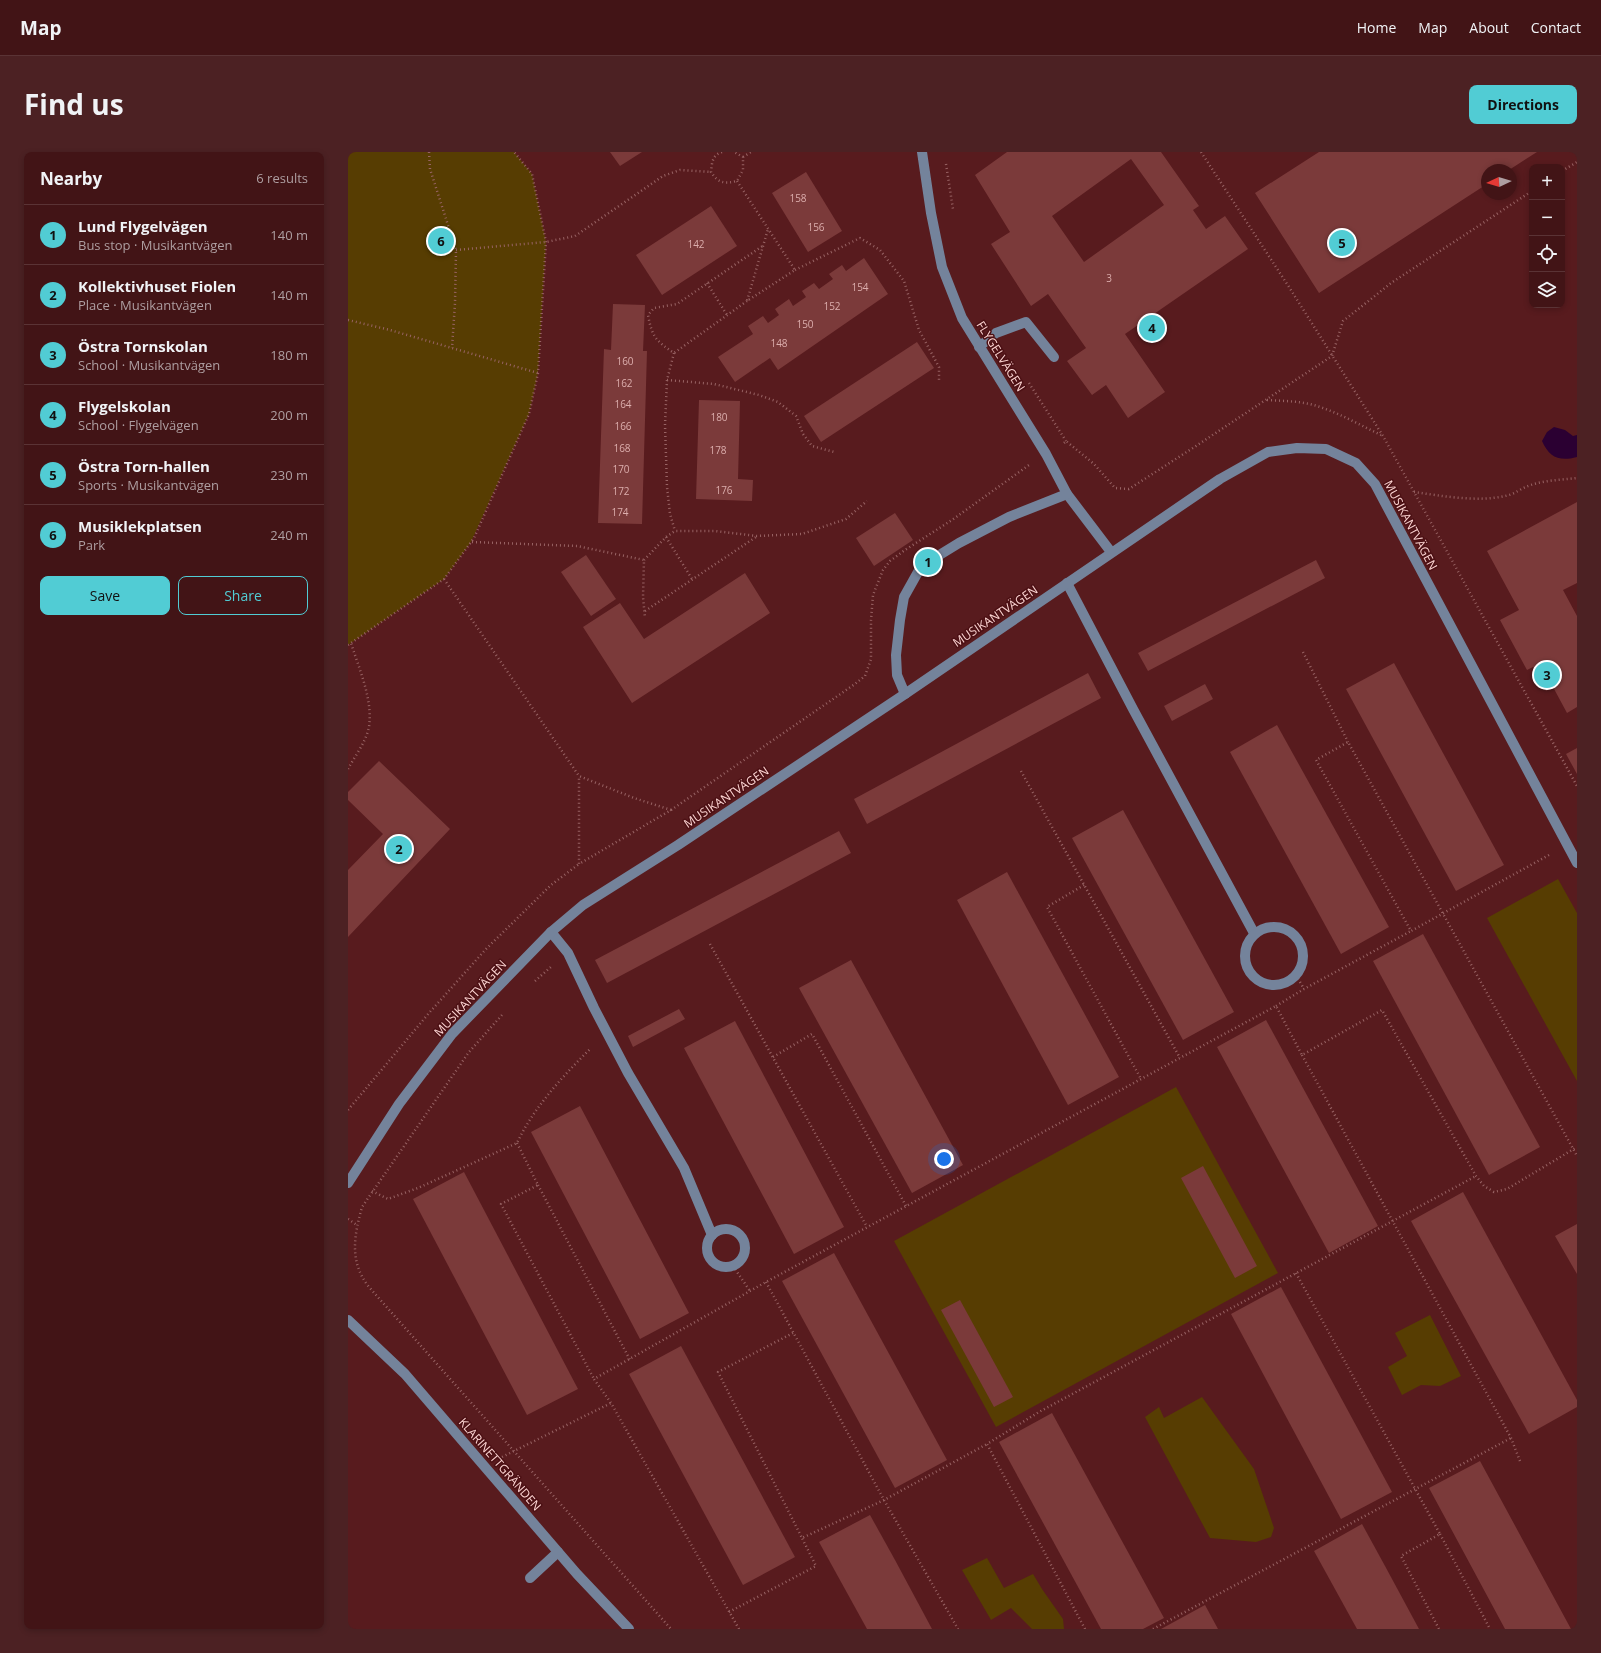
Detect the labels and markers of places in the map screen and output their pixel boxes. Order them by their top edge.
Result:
pin: 6 [428,226,454,256]
pin: 5 [1329,228,1355,258]
pin: 4 [1139,313,1165,343]
pin: 1 [915,547,941,577]
pin: 3 [1534,660,1560,690]
pin: 2 [386,834,412,864]

